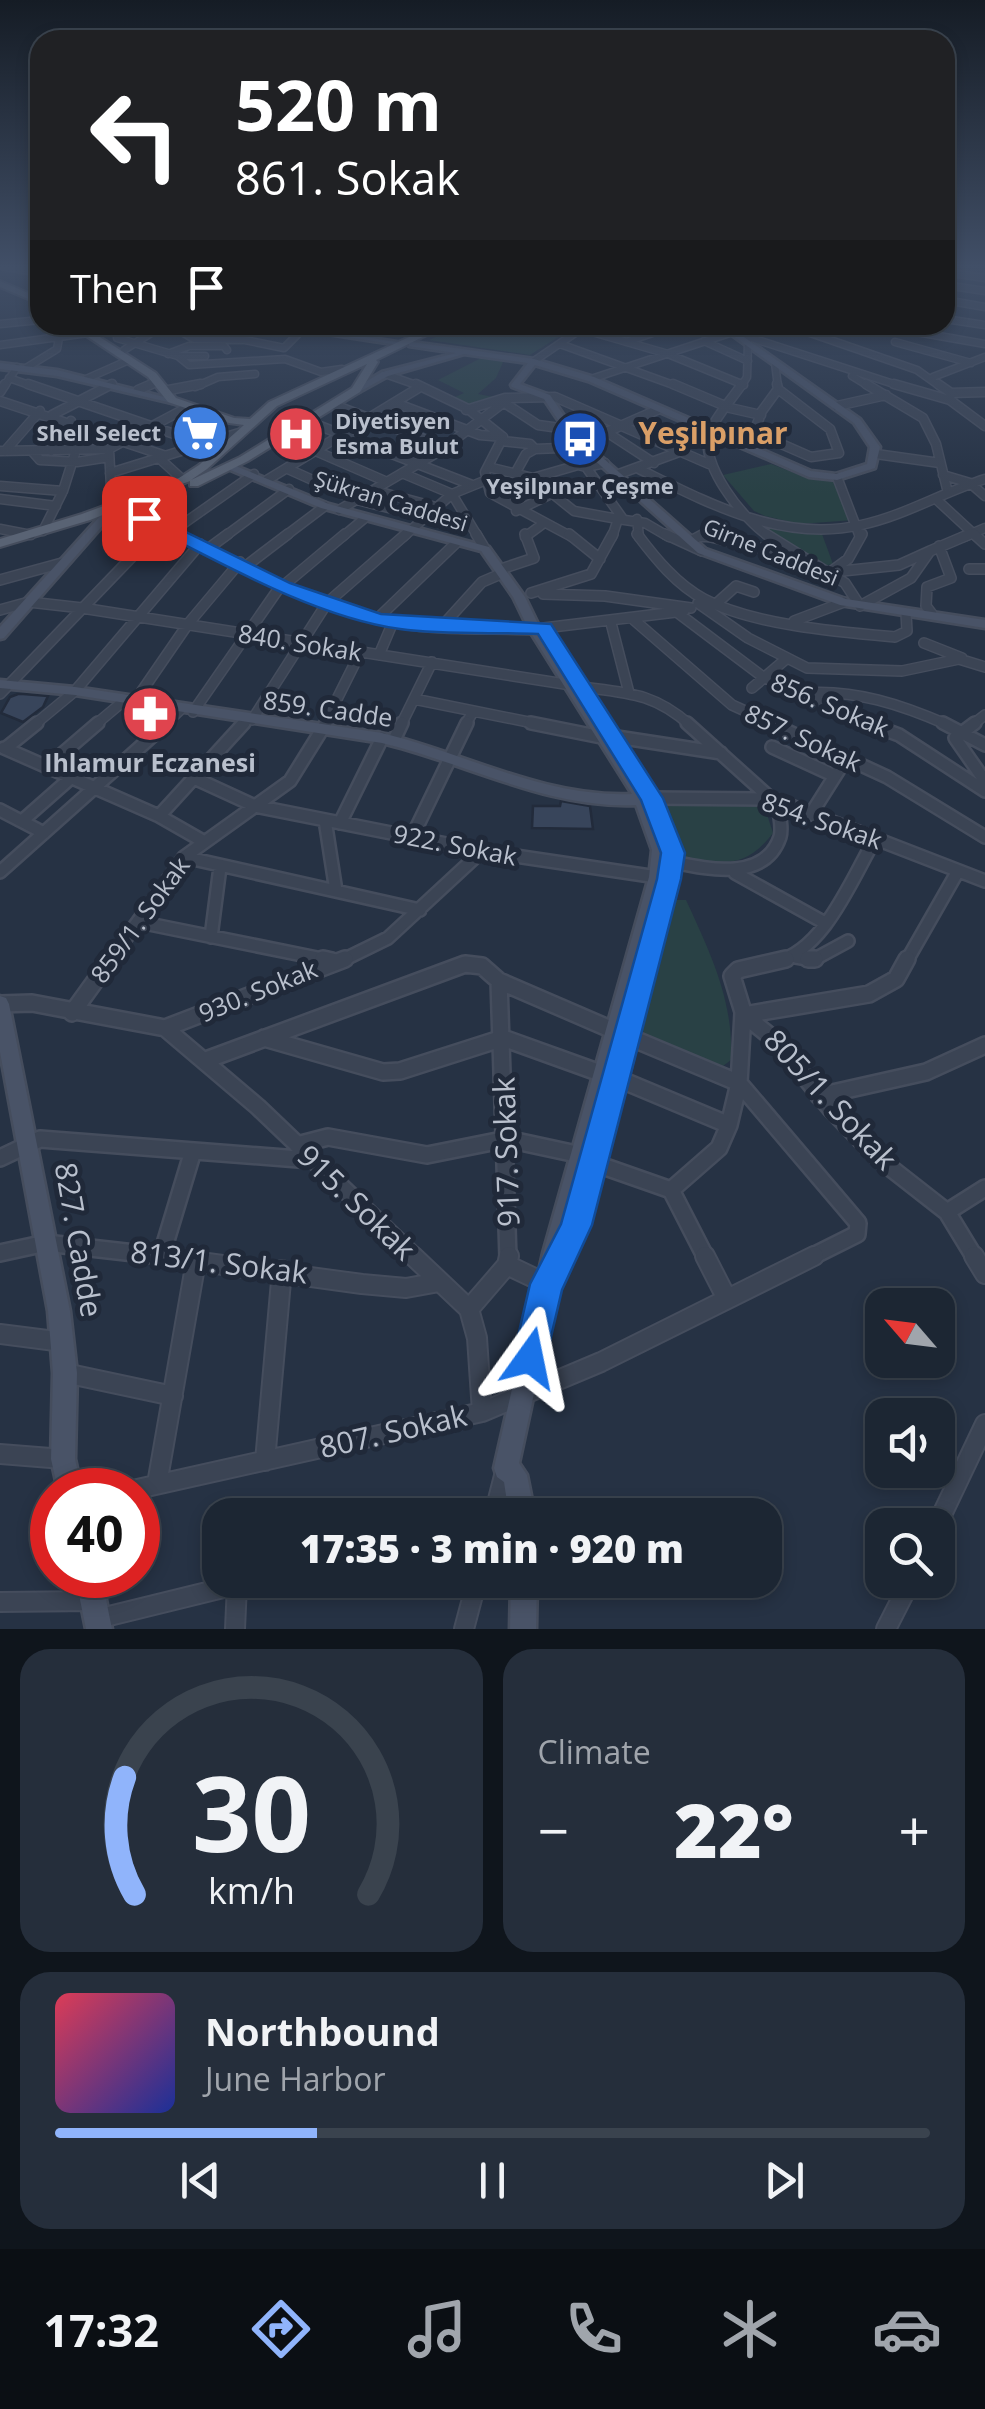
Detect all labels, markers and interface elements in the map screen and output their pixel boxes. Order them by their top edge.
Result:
text: 520 m [235,56,442,152]
icon: left [70,70,200,200]
text: 861. Sokak [235,147,460,208]
icon: arrive [179,260,234,315]
text: Then [70,262,159,314]
supermarket icon: Shell Select [170,403,230,463]
hospital icon: Diyetisyen Esma Bulut [266,404,326,464]
place label: Diyetisyen Esma Bulut [335,405,459,460]
bus stop icon: Yeşilpınar Çeşme [550,409,610,469]
district label: Yeşilpınar [638,412,788,453]
place label: Shell Select [37,417,161,447]
street label: Şükran Caddesi [311,462,472,538]
place label: Yeşilpınar Çeşme [486,470,674,500]
pin [102,476,187,561]
icon: arrive [117,491,172,546]
street label: Girne Caddesi [699,510,844,592]
street label: 840. Sokak [236,615,364,669]
street label: 856. Sokak [766,664,894,744]
street label: 859. Cadde [261,682,395,734]
pharmacy icon: Ihlamur Eczanesi [120,684,180,744]
street label: 857. Sokak [740,695,867,779]
place label: Ihlamur Eczanesi [44,745,256,779]
street label: 854. Sokak [758,784,887,856]
street label: 922. Sokak [391,815,520,873]
street label: 859/1. Sokak [82,849,197,989]
street label: 930. Sokak [193,951,322,1029]
street label: 805/1. Sokak [755,1020,907,1178]
street label: 917. Sokak [482,1076,529,1228]
street label: 915. Sokak [289,1135,425,1269]
street label: 827. Cadde [46,1159,113,1320]
street label: 813/1. Sokak [128,1230,310,1293]
north arrow [865,1288,955,1378]
map controls [865,1288,955,1598]
position arrow [478,1306,582,1410]
street label: 807. Sokak [315,1394,470,1467]
button: sound [865,1398,955,1488]
speed limit sign: 40 [30,1468,160,1598]
button: search [865,1508,955,1598]
text: 17:35 · 3 min · 920 m [300,1522,684,1574]
text: Climate [538,1730,651,1773]
text: 30 [192,1741,311,1882]
text: 22° [674,1778,794,1880]
text: − [538,1792,569,1867]
text: + [899,1792,930,1867]
text: km/h [208,1866,295,1914]
text: Northbound [205,2005,440,2057]
text: June Harbor [205,2057,385,2100]
icon: previous [173,2153,228,2208]
icon: pause [465,2153,520,2208]
icon: next [757,2153,812,2208]
icon: directions [246,2294,316,2364]
icon: music [402,2294,472,2364]
icon: phone [559,2294,629,2364]
icon: climate [715,2294,785,2364]
icon: car [872,2294,942,2364]
text: 17:32 [43,2299,159,2360]

